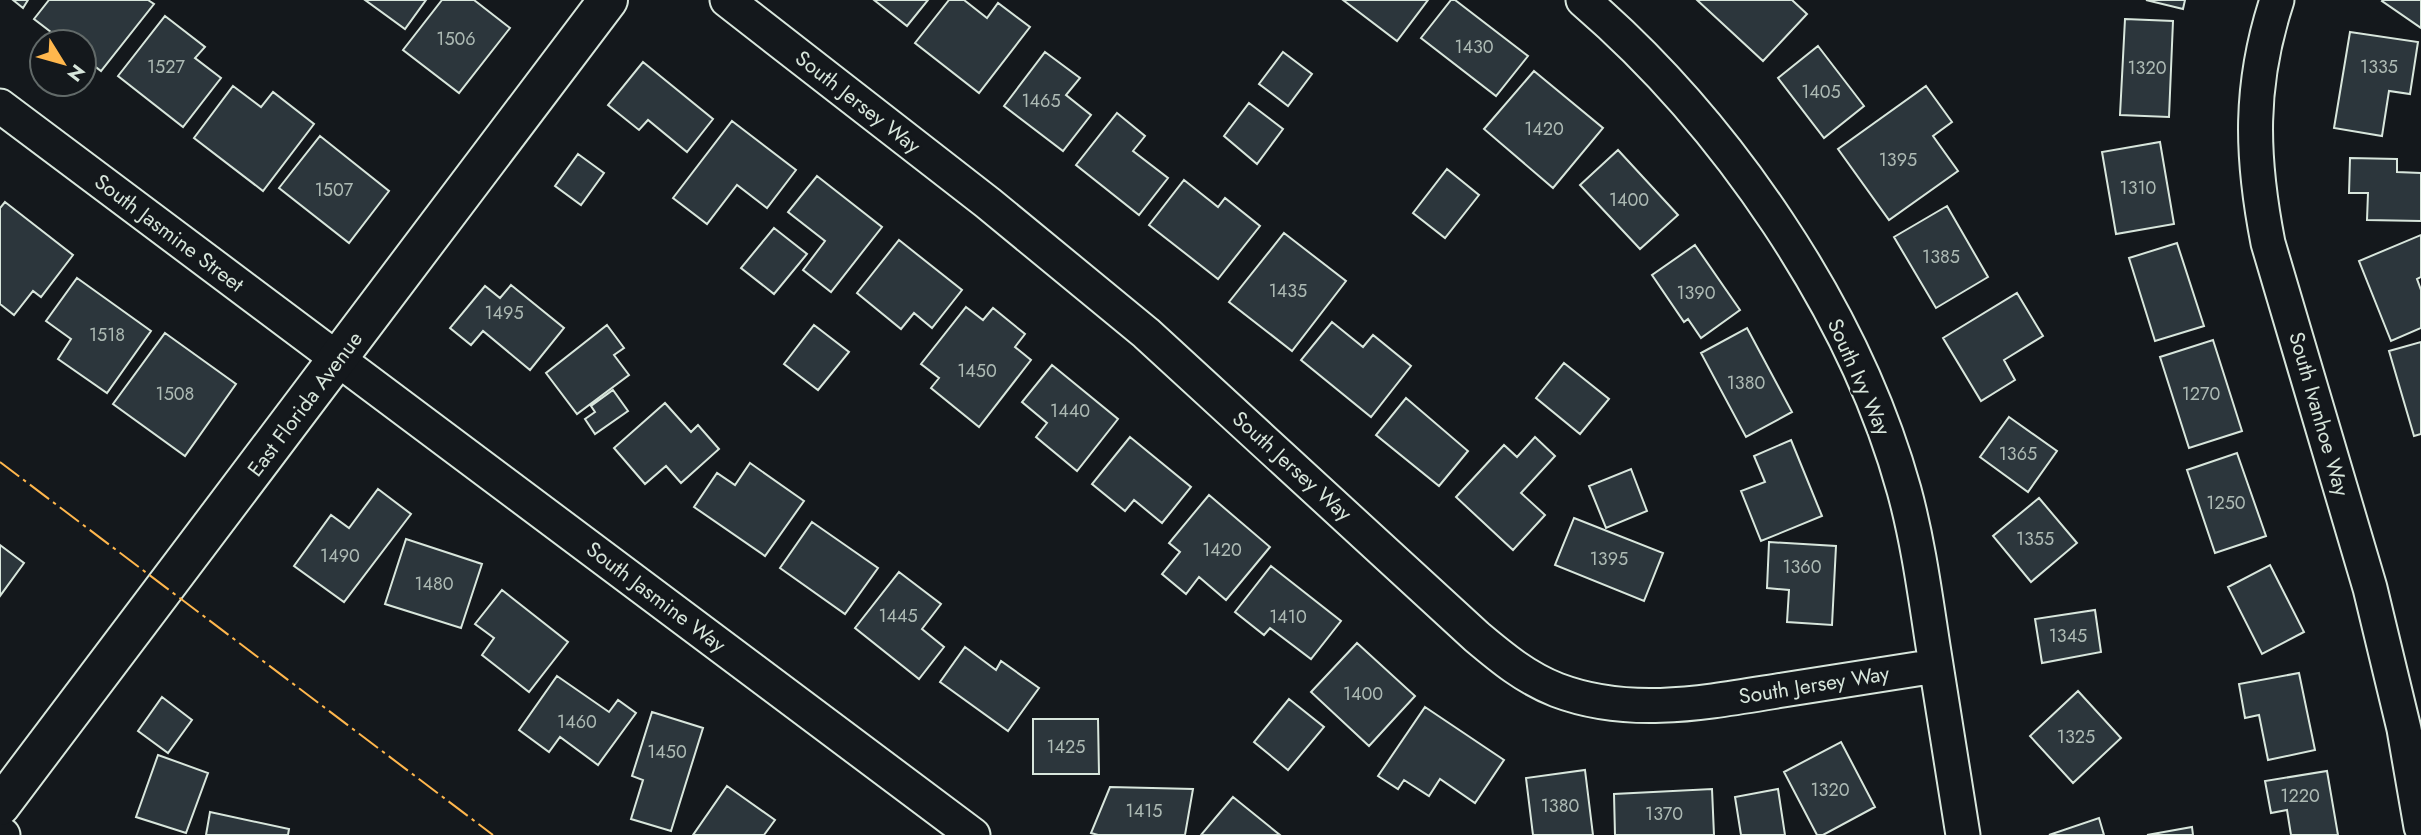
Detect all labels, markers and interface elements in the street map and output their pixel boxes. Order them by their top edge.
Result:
house number: 1506 [436,26,476,52]
north arrow [28,28,98,98]
house number: 1430 [1454,34,1494,60]
street label: South Jersey Way [789,43,928,161]
house number: 1527 [147,54,186,80]
house number: 1335 [2360,54,2398,80]
house number: 1320 [2128,55,2167,81]
text: N [61,59,92,87]
house number: 1405 [1801,79,1841,105]
house number: 1465 [1021,88,1061,114]
house number: 1420 [1524,116,1564,142]
house number: 1395 [1879,147,1917,173]
street label: South Jasmine Street [88,167,250,299]
house number: 1310 [2120,175,2157,201]
house number: 1507 [315,177,354,203]
house number: 1400 [1609,187,1649,213]
house number: 1385 [1922,244,1960,270]
house number: 1435 [1269,278,1307,304]
house number: 1390 [1676,280,1716,306]
house number: 1495 [484,300,524,326]
street label: South Ivy Way [1820,314,1898,441]
house number: 1518 [89,322,125,348]
street label: East Florida Avenue [240,325,370,483]
street label: South Ivanhoe Way [2281,328,2357,500]
house number: 1450 [957,358,997,384]
house number: 1380 [1727,370,1765,396]
house number: 1508 [156,381,194,407]
house number: 1270 [2182,381,2220,407]
house number: 1440 [1050,398,1090,424]
street label: South Jersey Way [1226,404,1359,528]
house number: 1365 [1999,441,2037,467]
house number: 1250 [2206,490,2246,516]
house number: 1355 [2016,526,2054,552]
street label: South Jasmine Way [580,535,733,660]
house number: 1420 [1202,537,1242,563]
house number: 1490 [320,543,360,569]
house number: 1395 [1590,546,1628,572]
house number: 1360 [1782,554,1822,580]
house number: 1480 [414,571,454,597]
house number: 1445 [878,603,918,629]
house number: 1410 [1269,604,1307,630]
house number: 1345 [2049,623,2087,649]
street label: South Jersey Way [1737,658,1892,712]
house number: 1400 [1343,681,1383,707]
house number: 1460 [557,709,597,735]
house number: 1325 [2057,724,2095,750]
house number: 1425 [1047,734,1086,760]
house number: 1450 [647,739,687,765]
house number: 1320 [1811,777,1850,803]
house number: 1220 [2280,783,2320,809]
house number: 1380 [1541,793,1579,819]
house number: 1415 [1126,798,1162,824]
house number: 1370 [1645,801,1683,827]

